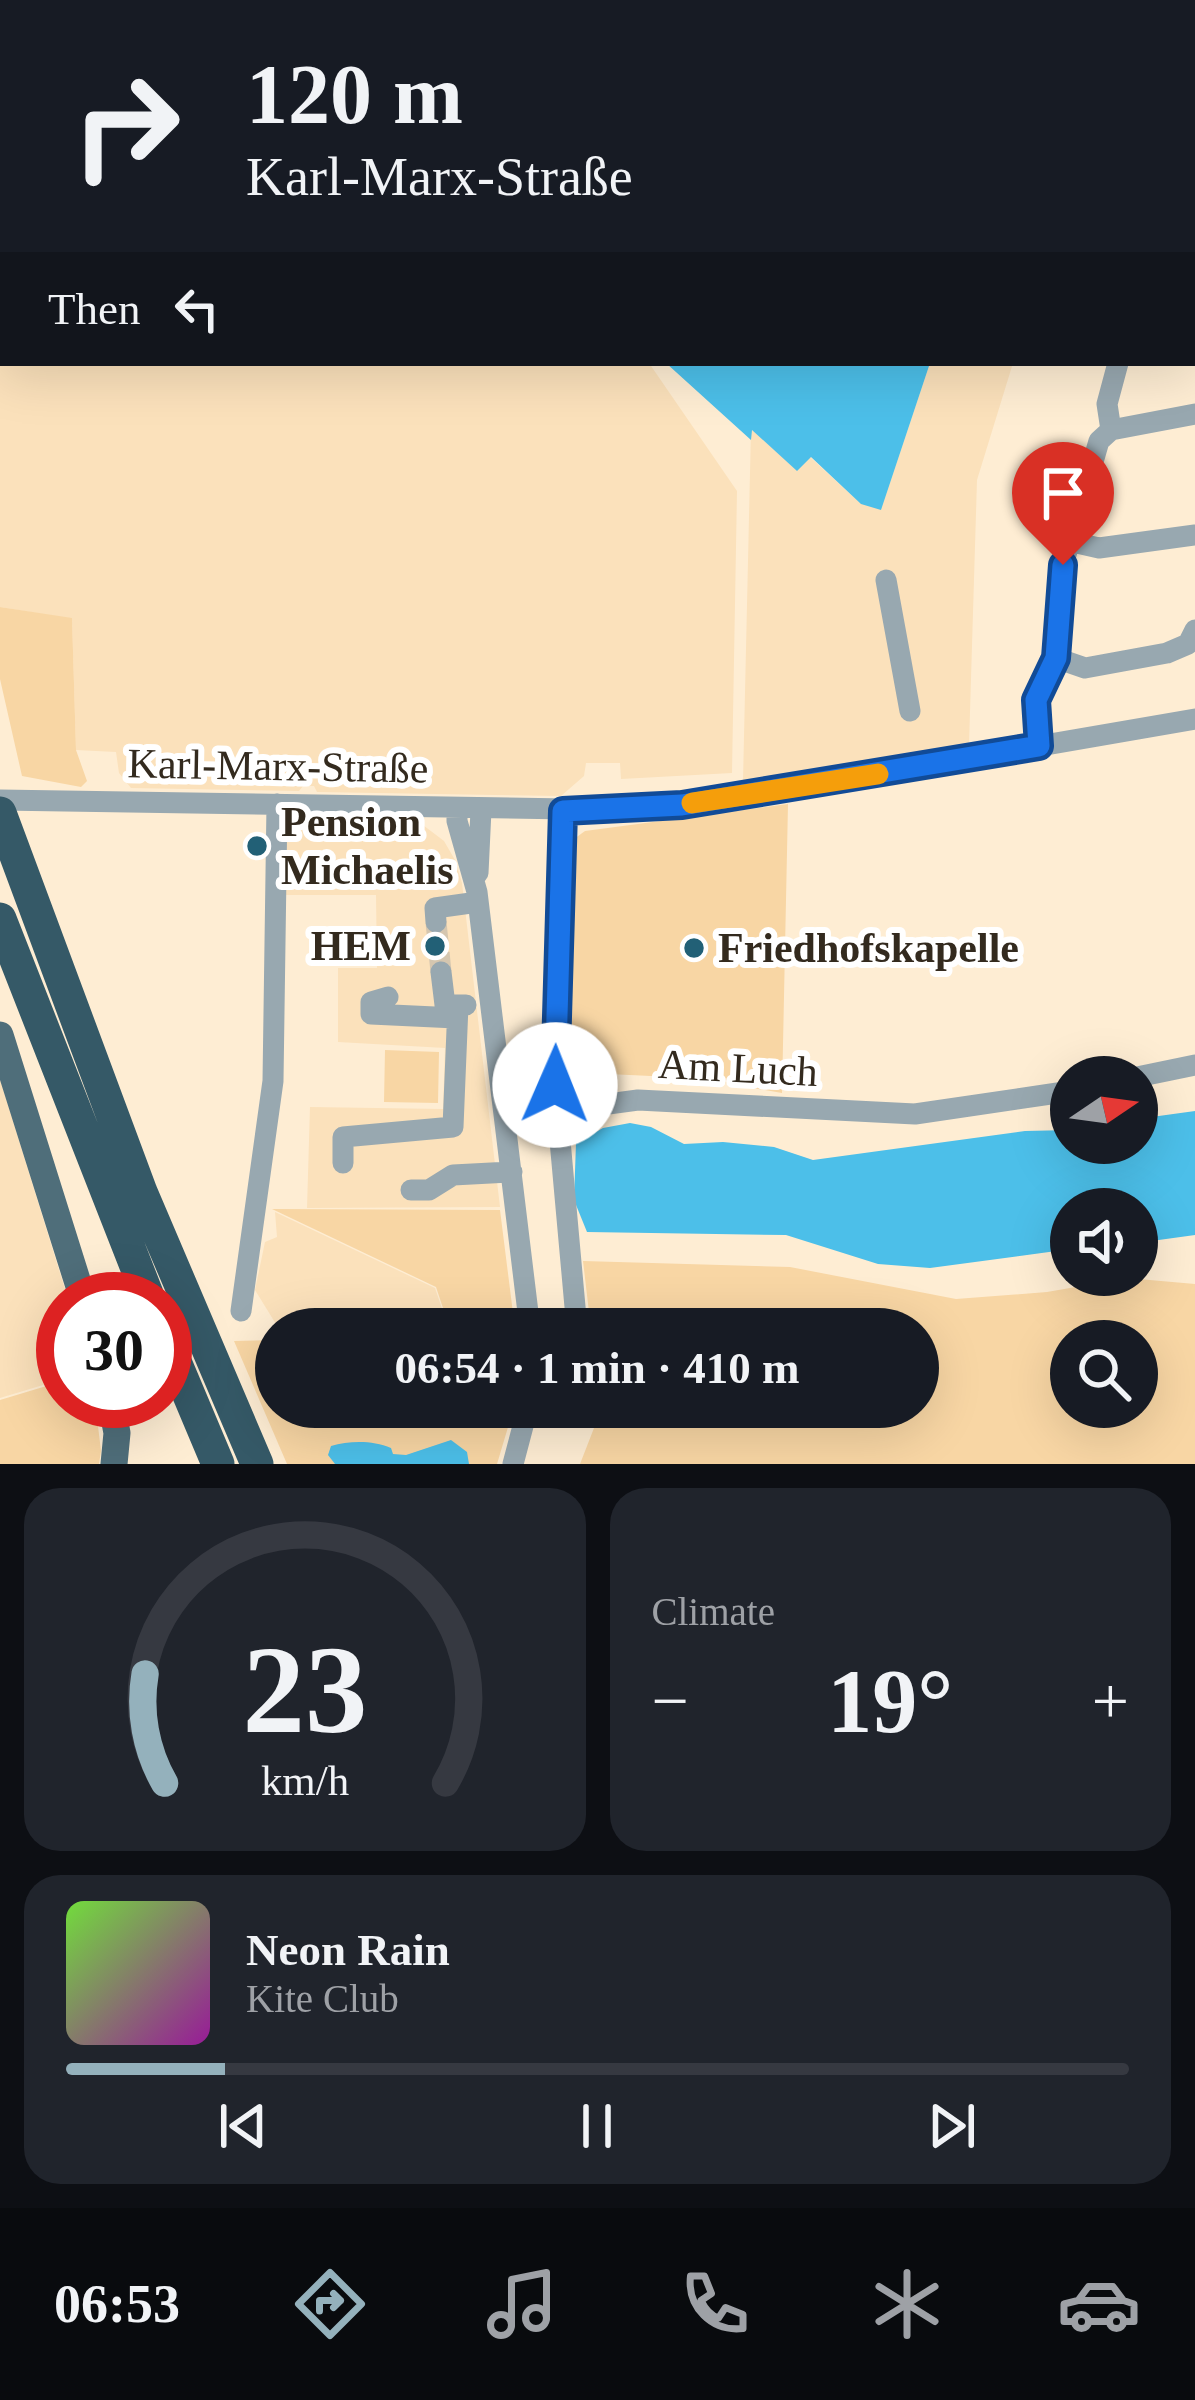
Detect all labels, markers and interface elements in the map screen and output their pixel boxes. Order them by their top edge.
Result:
icon: right [48,48,204,204]
text: 120 m [246,48,463,141]
text: Karl-Marx-Straße [246,147,633,207]
icon: left [164,276,230,342]
text: Then [48,284,140,334]
pin [1012,442,1114,565]
icon: arrive [1030,460,1096,526]
street label: Karl-Marx-Straße [127,740,429,792]
place label: Pension Michaelis [281,799,454,893]
marker: Pension Michaelis [244,833,270,859]
place label: HEM [311,923,411,969]
place label: Friedhofskapelle [718,925,1019,971]
marker: HEM [422,933,448,959]
marker: Friedhofskapelle [681,935,707,961]
position arrow [492,1022,618,1148]
street label: Am Luch [657,1041,819,1095]
north arrow [1050,1056,1158,1164]
map controls [1050,1056,1158,1428]
button: sound [1050,1188,1158,1296]
speed limit sign: 30 [36,1272,192,1428]
button: search [1050,1320,1158,1428]
text: 06:54 · 1 min · 410 m [395,1343,800,1393]
text: Climate [652,1590,775,1633]
text: 23 [242,1621,367,1759]
text: 19° [827,1652,953,1751]
text: − [652,1664,689,1737]
text: + [1092,1664,1129,1737]
text: km/h [261,1756,349,1803]
text: Neon Rain [246,1925,450,1975]
text: Kite Club [246,1977,399,2020]
icon: previous [210,2093,276,2159]
icon: pause [564,2093,630,2159]
icon: next [919,2093,985,2159]
icon: directions [288,2262,372,2346]
icon: music [480,2262,564,2346]
icon: phone [673,2262,757,2346]
icon: climate [865,2262,949,2346]
icon: car [1057,2262,1141,2346]
text: 06:53 [54,2274,180,2334]

